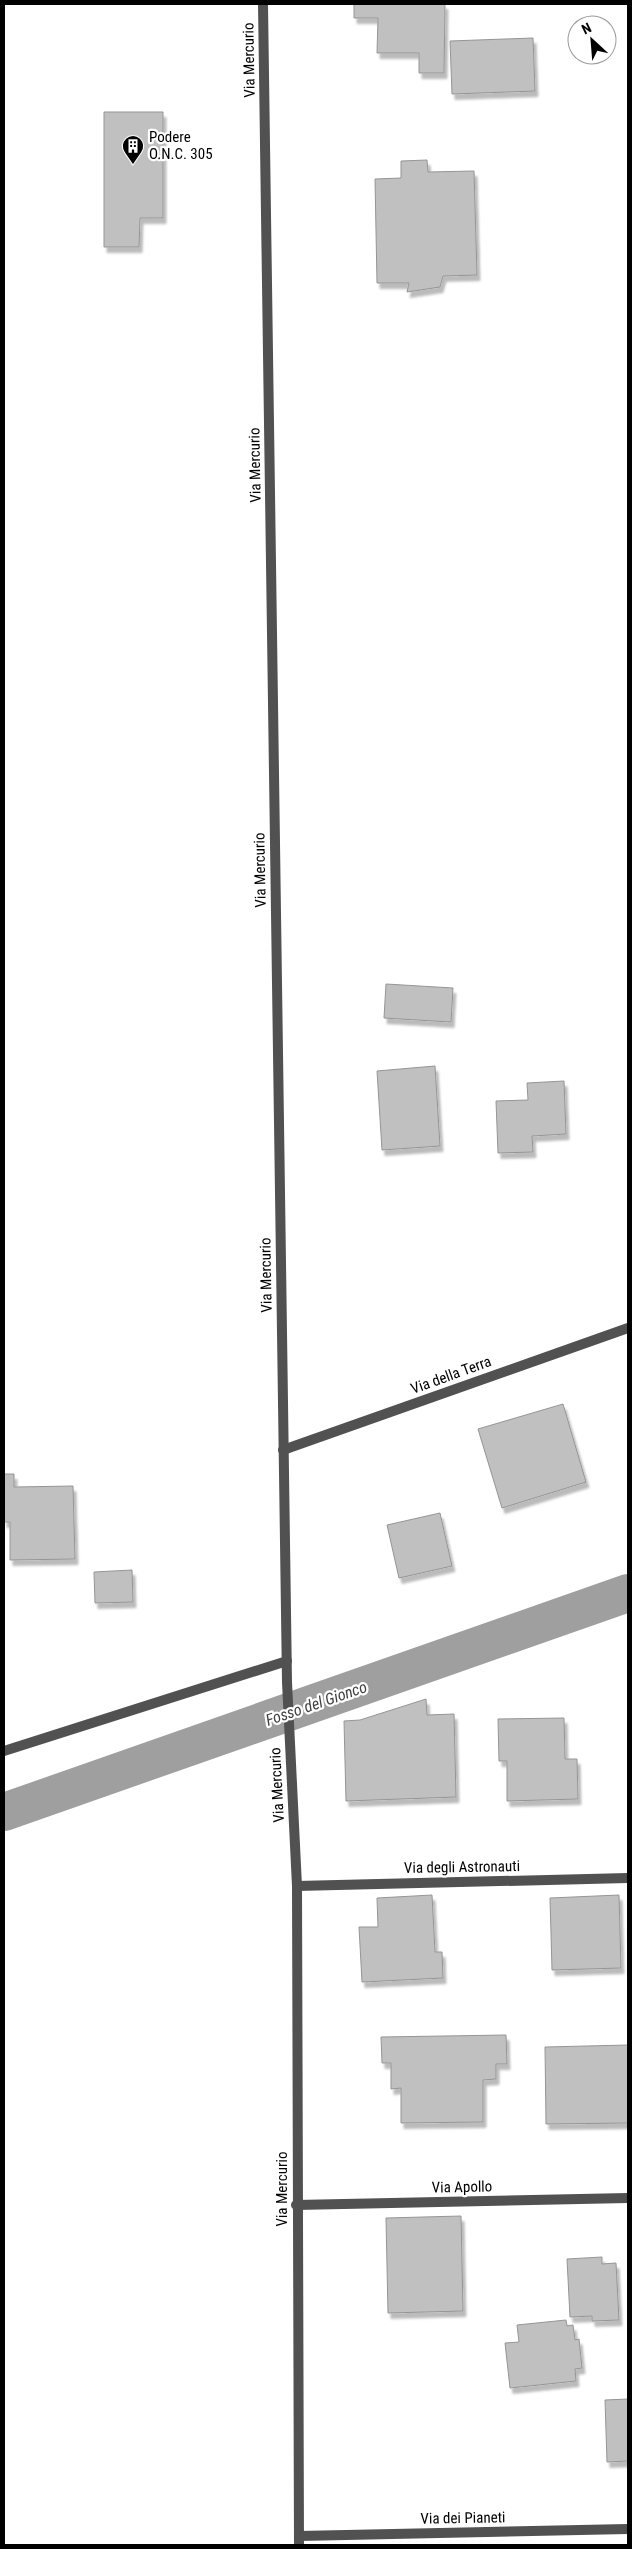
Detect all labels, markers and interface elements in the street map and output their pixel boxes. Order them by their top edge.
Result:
north arrow [567,15,617,65]
text: N [579,19,594,37]
street label: Via Mercurio [239,22,259,98]
place label: Podere O.N.C. 305 [149,128,213,163]
building icon: Podere O.N.C. 305 [121,134,145,165]
street label: Via Mercurio [245,427,265,503]
street label: Via Mercurio [250,832,270,908]
street label: Via Mercurio [256,1237,276,1313]
street label: Via della Terra [408,1352,494,1398]
water label: Fosso del Gionco [263,1677,369,1730]
street label: Via Mercurio [266,1747,288,1823]
street label: Via degli Astronauti [404,1857,520,1877]
street label: Via Mercurio [273,2152,291,2227]
street label: Via Apollo [432,2177,492,2197]
street label: Via dei Pianeti [420,2508,506,2528]

